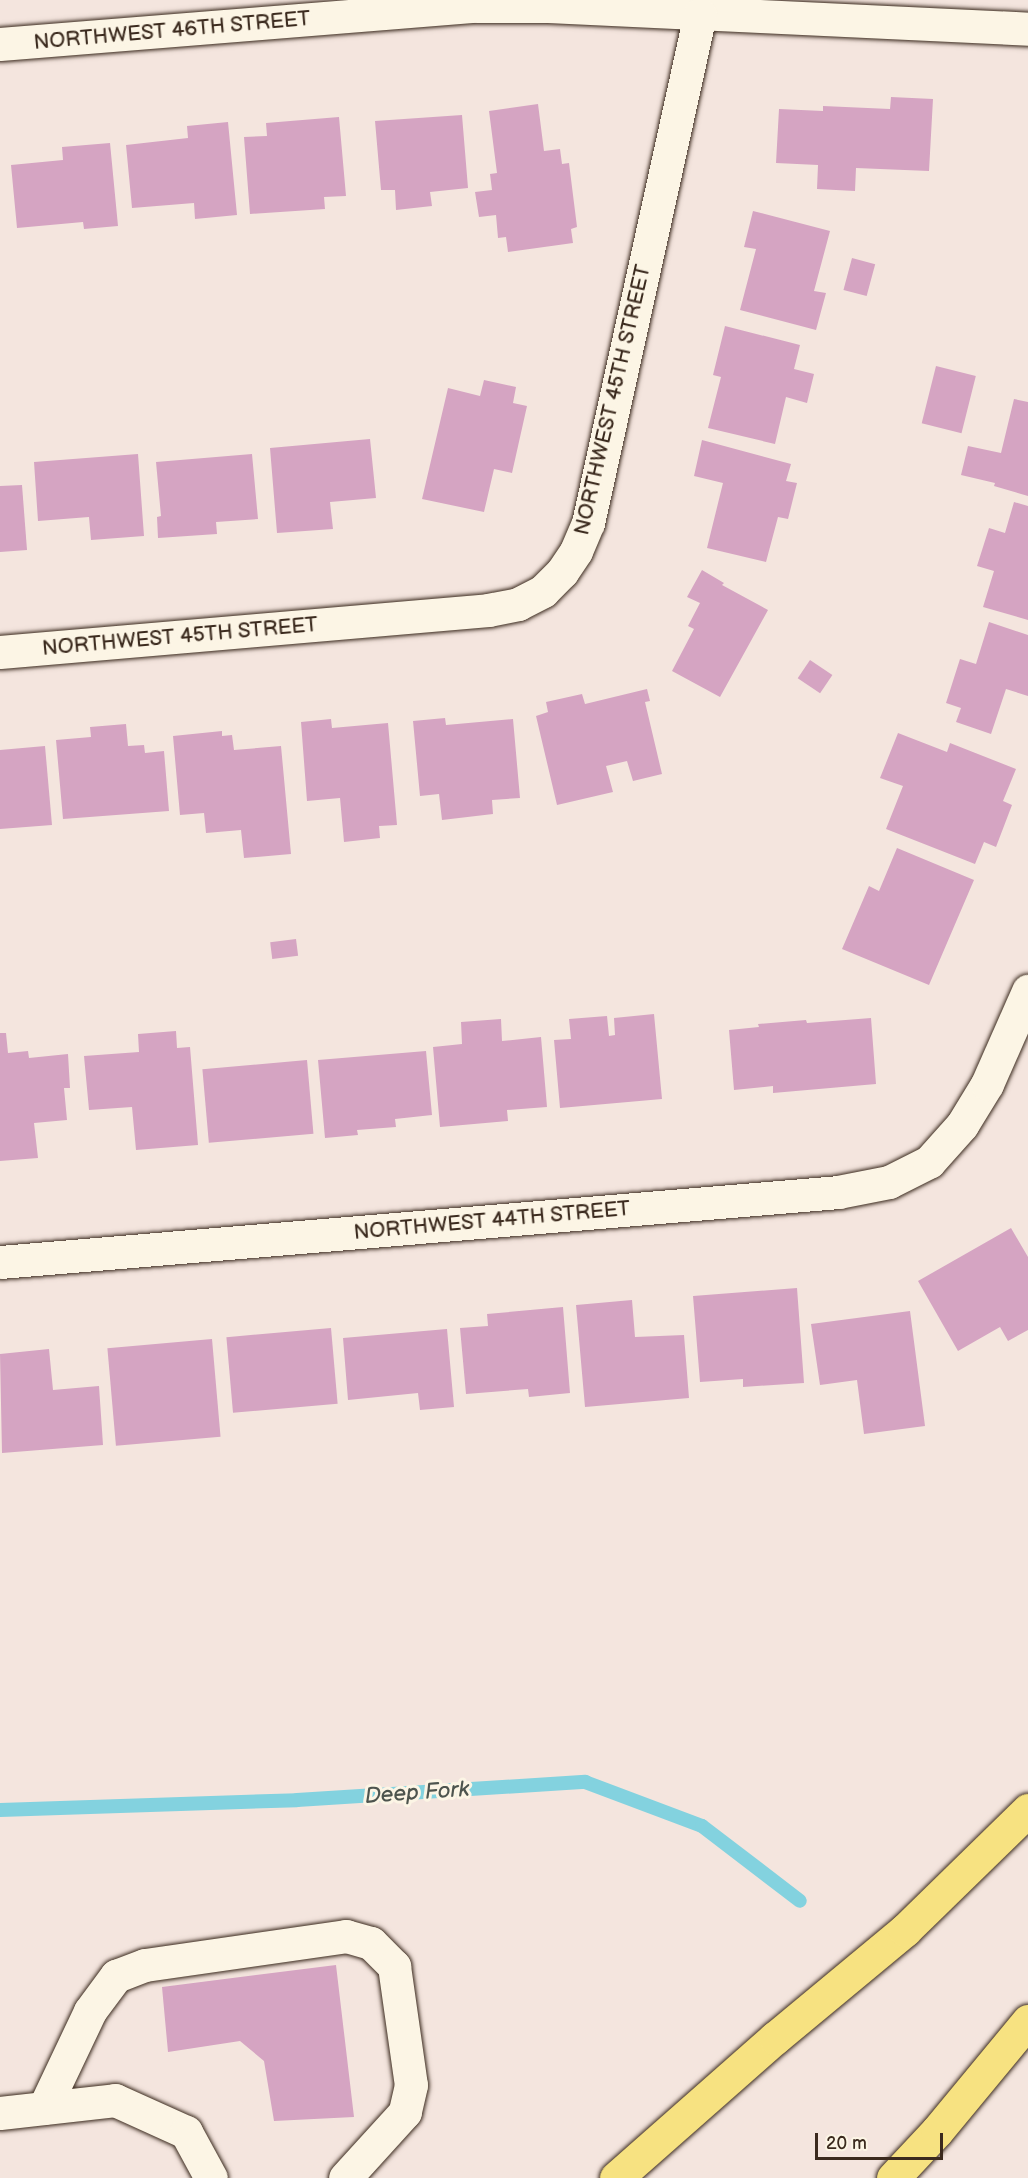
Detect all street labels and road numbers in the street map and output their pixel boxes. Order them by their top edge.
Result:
street label: NORTHWEST 46TH STREET [32,6,312,56]
street label: NORTHWEST 45TH STREET [570,262,656,538]
street label: NORTHWEST 45TH STREET [41,612,319,662]
street label: NORTHWEST 44TH STREET [352,1196,632,1246]

